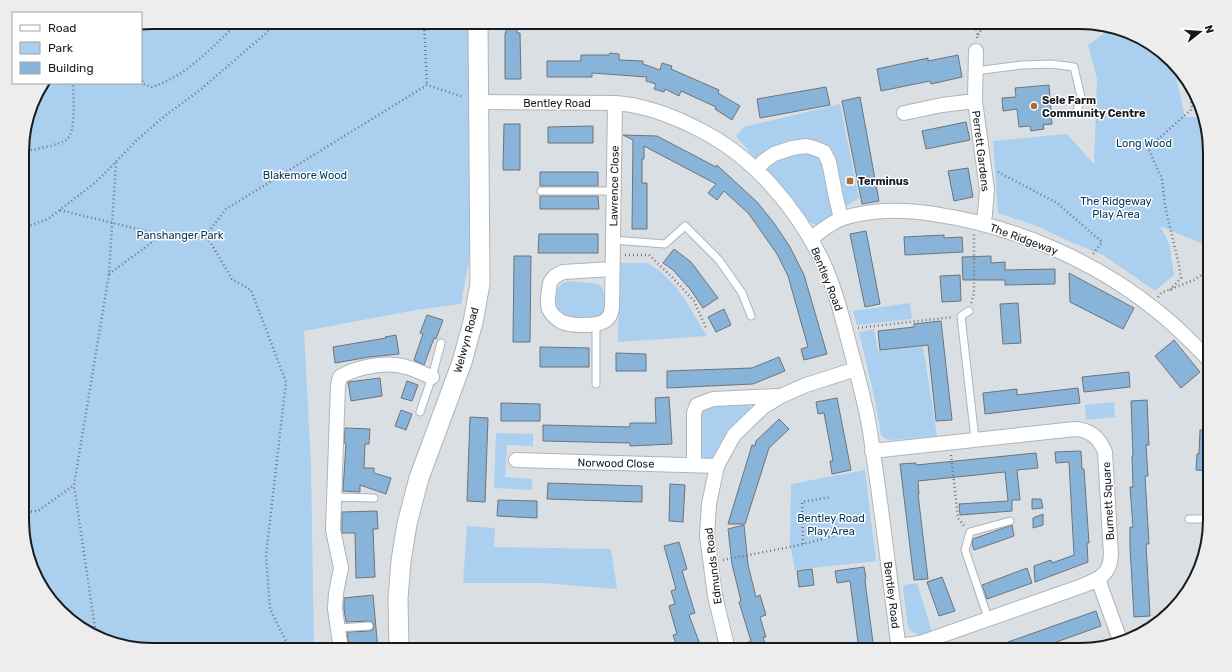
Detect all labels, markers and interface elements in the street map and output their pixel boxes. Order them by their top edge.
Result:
legend [12,12,142,84]
north arrow [1180,12,1220,52]
text: Road [48,21,76,35]
text: N [1202,24,1216,35]
text: Park [48,41,74,55]
text: Building [48,61,94,75]
place label: Sele Farm Community Centre [1042,94,1146,120]
street label: Bentley Road [523,97,591,110]
marker: Sele Farm Community Centre [1029,101,1039,111]
street label: Perrett Gardens [969,110,992,193]
park label: Long Wood [1116,137,1172,150]
street label: Lawrence Close [607,145,622,227]
park label: Blakemore Wood [263,169,347,182]
place label: Terminus [858,175,909,188]
marker: Terminus [845,176,855,186]
park label: The Ridgeway Play Area [1080,195,1152,221]
street label: The Ridgeway [988,221,1060,258]
park label: Panshanger Park [137,229,224,242]
street label: Bentley Road [808,245,845,313]
street label: Welwyn Road [451,306,482,375]
street label: Norwood Close [578,456,654,471]
street label: Burnett Square [1100,461,1117,541]
park label: Bentley Road Play Area [797,512,865,538]
street label: Edmunds Road [702,527,725,605]
street label: Bentley Road [881,561,902,629]

